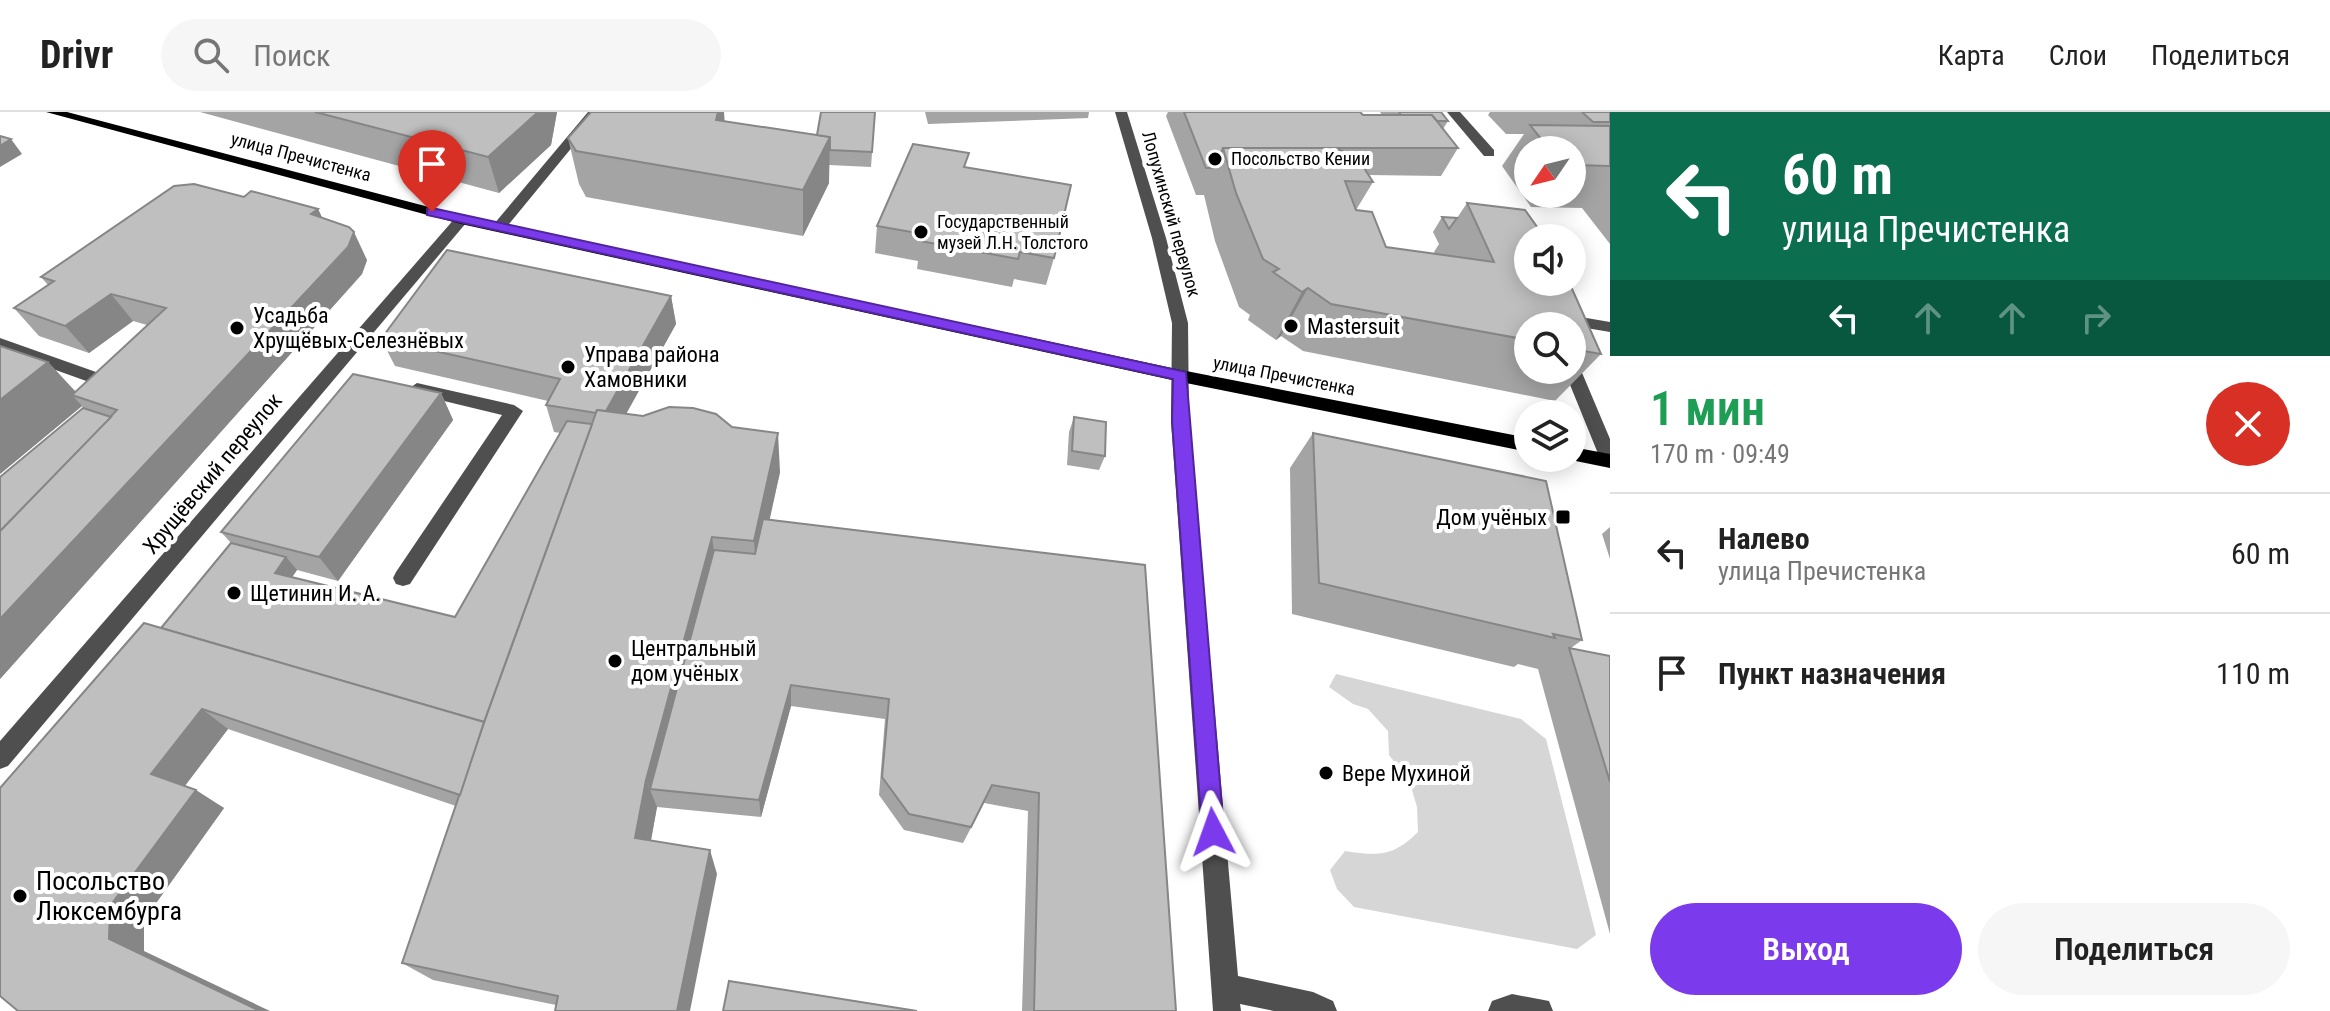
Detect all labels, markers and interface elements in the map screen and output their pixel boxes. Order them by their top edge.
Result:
search box [161,19,721,91]
text: Drivr [40,33,113,77]
icon: search [189,33,233,77]
text: Поиск [253,38,331,73]
text: Карта [1938,39,2005,72]
text: Слои [2049,39,2107,72]
text: Поделиться [2151,39,2290,72]
street label: улица Пречистенка [229,128,373,185]
street label: Лопухинский переулок [1138,129,1205,299]
pin [398,130,466,212]
north arrow [1514,136,1586,208]
map controls [1514,136,1586,472]
icon: arrive [410,142,454,186]
text: 60 m [1782,142,1893,208]
icon: left [1650,144,1754,248]
place label: Посольство Кении [1231,148,1370,169]
marker: Посольство Кении [1206,150,1224,168]
text: улица Пречистенка [1782,209,2070,251]
place label: Государственный музей Л.Н. Толстого [937,211,1088,253]
marker: Государственный музей Л.Н. Толстого [912,223,930,241]
button: sound [1514,224,1586,296]
icon: left [1822,296,1866,340]
icon: ahead [1906,296,1950,340]
icon: ahead [1990,296,2034,340]
icon: right [2074,296,2118,340]
place label: Усадьба Хрущёвых-Селезнёвых [253,303,464,353]
button: search [1514,312,1586,384]
place label: Mastersuit [1307,314,1400,339]
marker: Mastersuit [1282,317,1300,335]
marker: Усадьба Хрущёвых-Селезнёвых [228,319,246,337]
place label: Управа района Хамовники [584,342,720,392]
street label: улица Пречистенка [1211,351,1357,400]
marker: Управа района Хамовники [559,358,577,376]
text: 1 мин [1650,380,1765,437]
button: close [2206,382,2290,466]
street label: Хрущёвский переулок [138,388,287,559]
button: layers [1514,400,1586,472]
text: 170 m · 09:49 [1650,439,1790,469]
place label: Дом учёных [1436,505,1547,530]
marker: Дом учёных [1554,508,1572,526]
text: Налево [1718,521,1810,556]
icon: left [1650,531,1694,575]
text: 60 m [2231,536,2290,571]
text: улица Пречистенка [1718,556,1926,586]
place label: Щетинин И. А. [250,581,381,606]
marker: Щетинин И. А. [225,584,243,602]
place label: Центральный дом учёных [631,636,756,686]
icon: arrive [1650,651,1694,695]
marker: Центральный дом учёных [606,652,624,670]
text: Пункт назначения [1718,656,1946,691]
text: 110 m [2216,656,2290,691]
place label: Вере Мухиной [1342,761,1471,786]
marker: Вере Мухиной [1317,764,1335,782]
position arrow [1171,790,1255,874]
place label: Посольство Люксембурга [36,866,182,926]
marker: Посольство Люксембурга [11,887,29,905]
button: Выход [1650,903,1962,995]
button: Поделиться [1978,903,2290,995]

